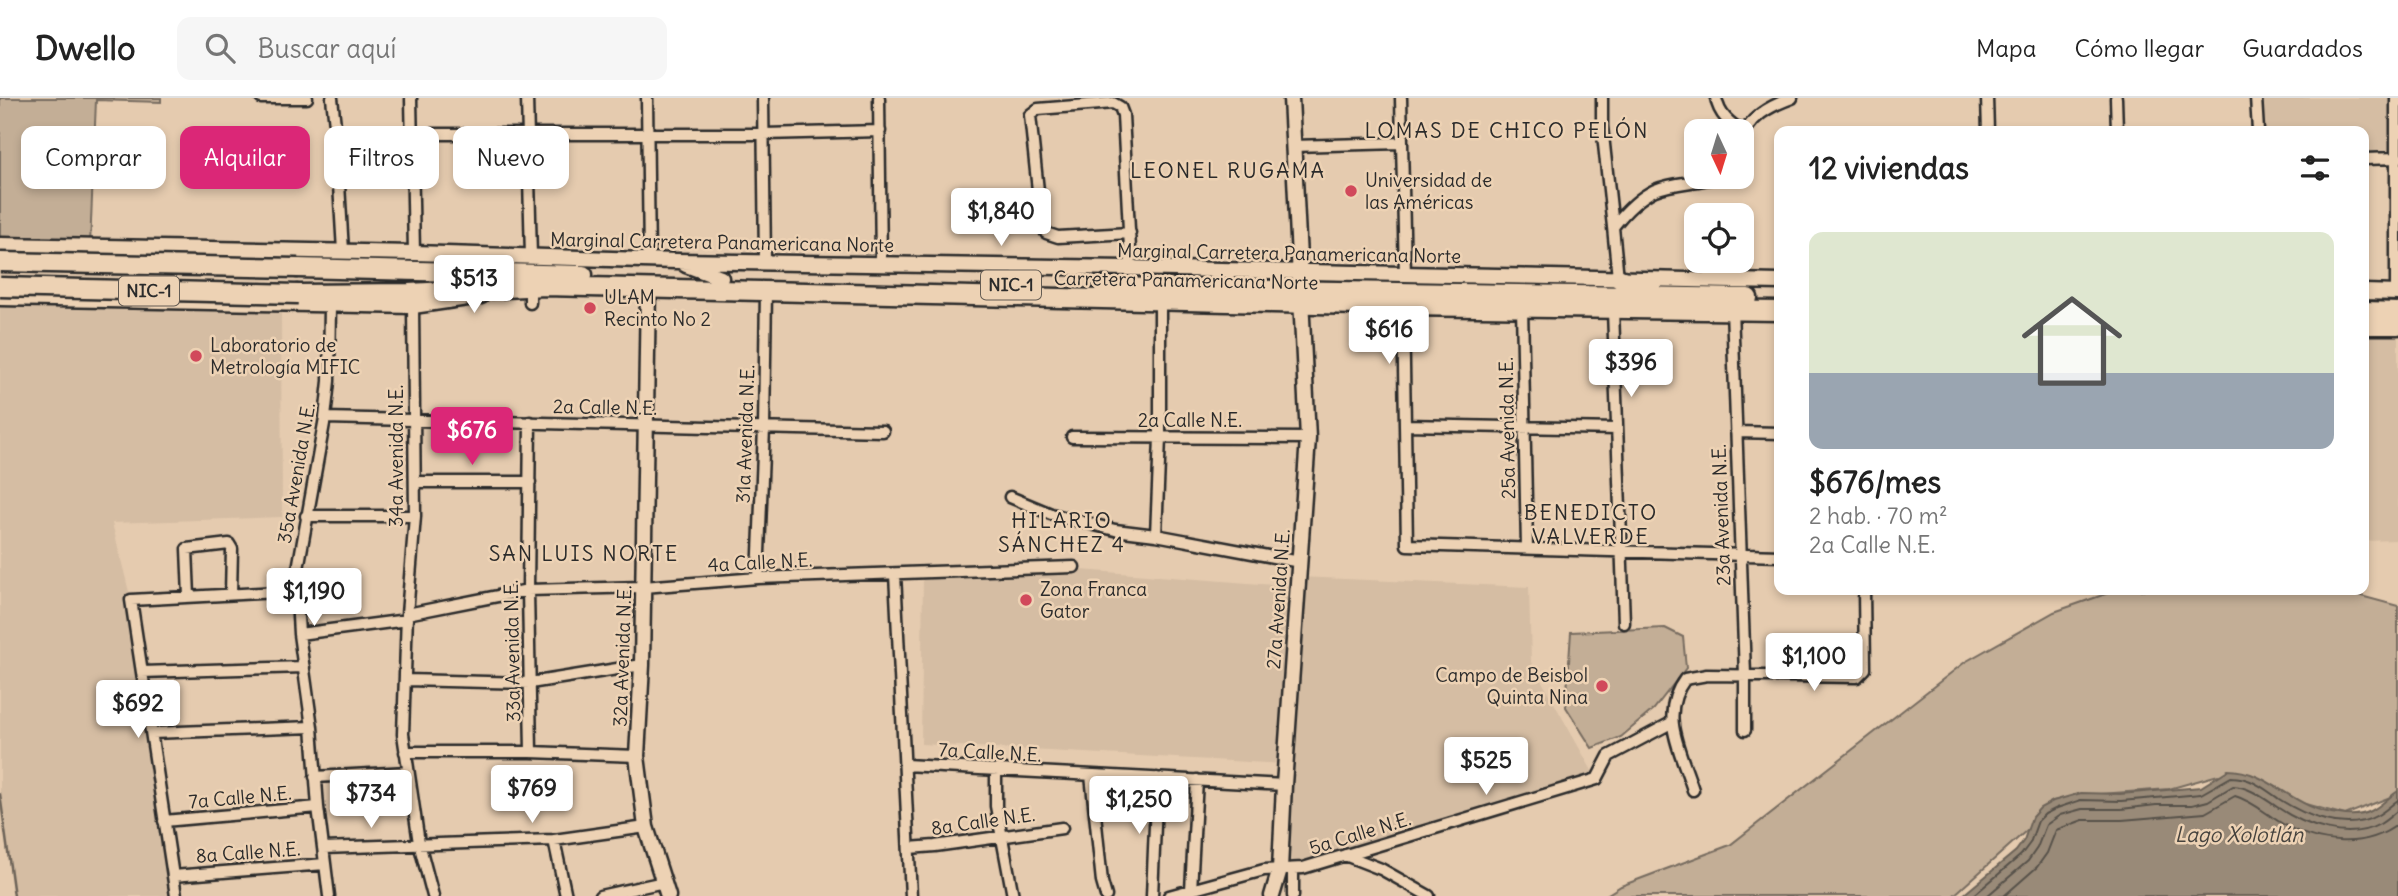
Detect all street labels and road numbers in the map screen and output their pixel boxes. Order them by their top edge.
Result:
street label: Marginal Carretera Panamericana Norte [550,227,894,257]
street label: Marginal Carretera Panamericana Norte [1117,238,1461,268]
street label: Carretera Panamericana Norte [1053,266,1319,294]
road number: NIC-1 [981,270,1041,300]
road number: NIC-1 [119,276,179,306]
street label: 25a Avenida N.E. [1494,357,1520,499]
street label: 31a Avenida N.E. [731,364,759,504]
street label: 34a Avenida N.E. [384,385,408,527]
street label: 2a Calle N.E. [553,394,657,420]
street label: 35a Avenida N.E. [272,401,320,545]
street label: 2a Calle N.E. [1138,408,1242,432]
street label: 23a Avenida N.E. [1707,444,1735,586]
street label: 27a Avenida N.E. [1261,528,1295,670]
street label: 4a Calle N.E. [707,547,813,577]
street label: 33a Avenida N.E. [499,580,525,722]
street label: 32a Avenida N.E. [608,585,636,727]
street label: 7a Calle N.E. [938,737,1042,767]
street label: 7a Calle N.E. [187,781,293,813]
street label: 8a Calle N.E. [929,802,1037,840]
street label: 5a Calle N.E. [1306,806,1414,860]
street label: 8a Calle N.E. [195,836,301,868]

